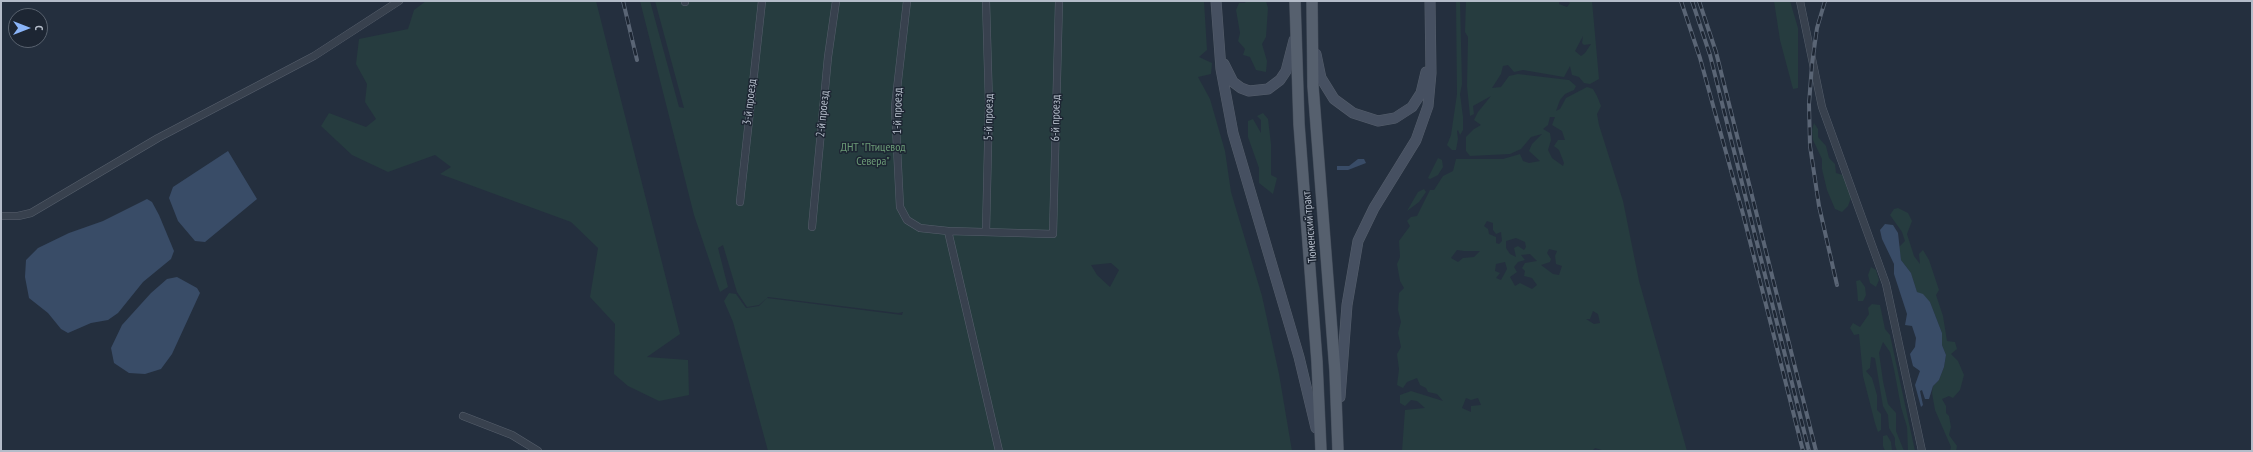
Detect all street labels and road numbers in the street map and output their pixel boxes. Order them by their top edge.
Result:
street label: 3-й проезд [740,78,760,126]
street label: 1-й проезд [890,88,906,134]
street label: 2-й проезд [813,90,833,138]
street label: 5-й проезд [981,94,997,140]
street label: 6-й проезд [1048,95,1064,141]
street label: Тюменский тракт [1300,190,1320,264]

